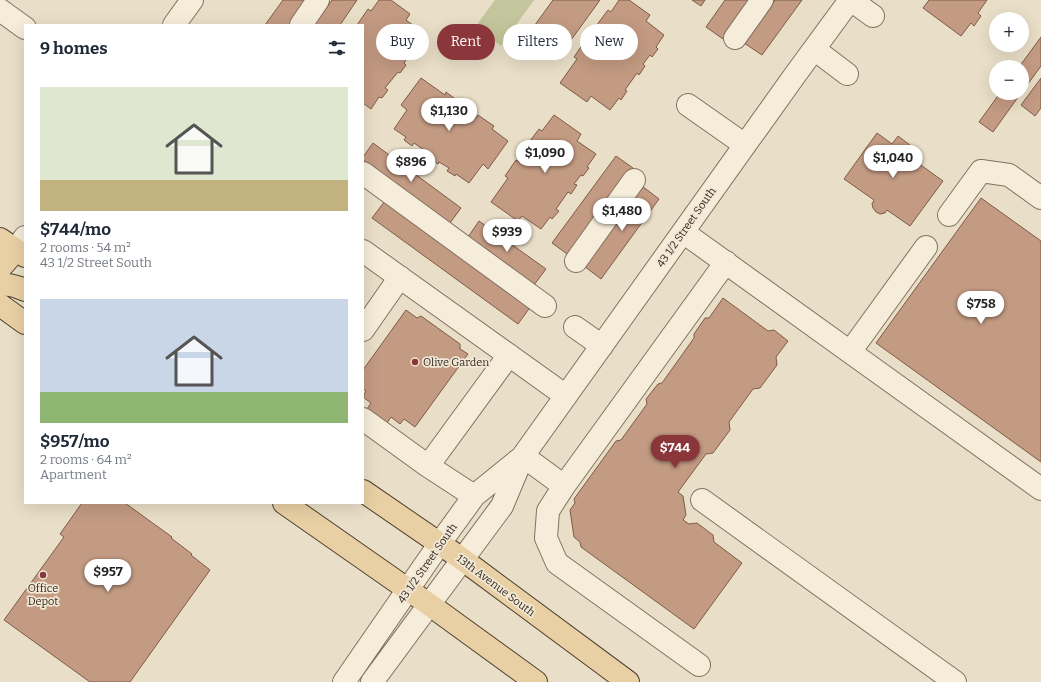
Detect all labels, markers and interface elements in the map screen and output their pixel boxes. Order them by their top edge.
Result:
map controls [989,12,1029,100]
button: + [989,12,1029,52]
chip: Buy [376,24,429,60]
chip: Rent [437,24,495,60]
chip: Filters [503,24,572,60]
chip: New [580,24,638,60]
icon: filters [326,37,348,59]
text: 9 homes [40,38,108,59]
button: − [989,60,1029,100]
pin: $1,130 [416,98,482,132]
text: $1,130 [430,103,468,118]
icon: home [158,113,230,185]
pin: $1,090 [512,140,578,174]
text: $1,090 [525,145,565,160]
pin: $1,040 [860,145,926,179]
pin: $896 [387,149,435,183]
text: $1,040 [873,150,913,165]
text: $896 [395,154,427,169]
street label: 43 1/2 Street South [654,185,719,270]
pin: $1,480 [589,198,655,232]
text: $1,480 [602,203,642,218]
text: $744/mo [40,219,111,240]
pin: $939 [483,219,531,253]
text: $939 [492,224,522,239]
text: 2 rooms · 54 m² [40,240,131,255]
text: 43 1/2 Street South [40,255,152,270]
pin: $758 [957,291,1005,325]
text: $758 [966,296,996,311]
icon: home [158,325,230,397]
place label: Olive Garden [423,356,489,369]
marker: Olive Garden [410,357,420,367]
text: $957/mo [40,431,110,452]
pin: $744 [651,435,699,469]
text: $744 [660,440,690,455]
text: 2 rooms · 64 m² [40,452,132,467]
text: Apartment [40,467,107,482]
street label: 43 1/2 Street South [395,521,460,606]
street label: 13th Avenue South [454,552,538,619]
pin: $957 [84,559,132,593]
text: $957 [93,564,123,579]
marker: Office Depot [38,570,48,580]
place label: Office Depot [28,582,58,608]

